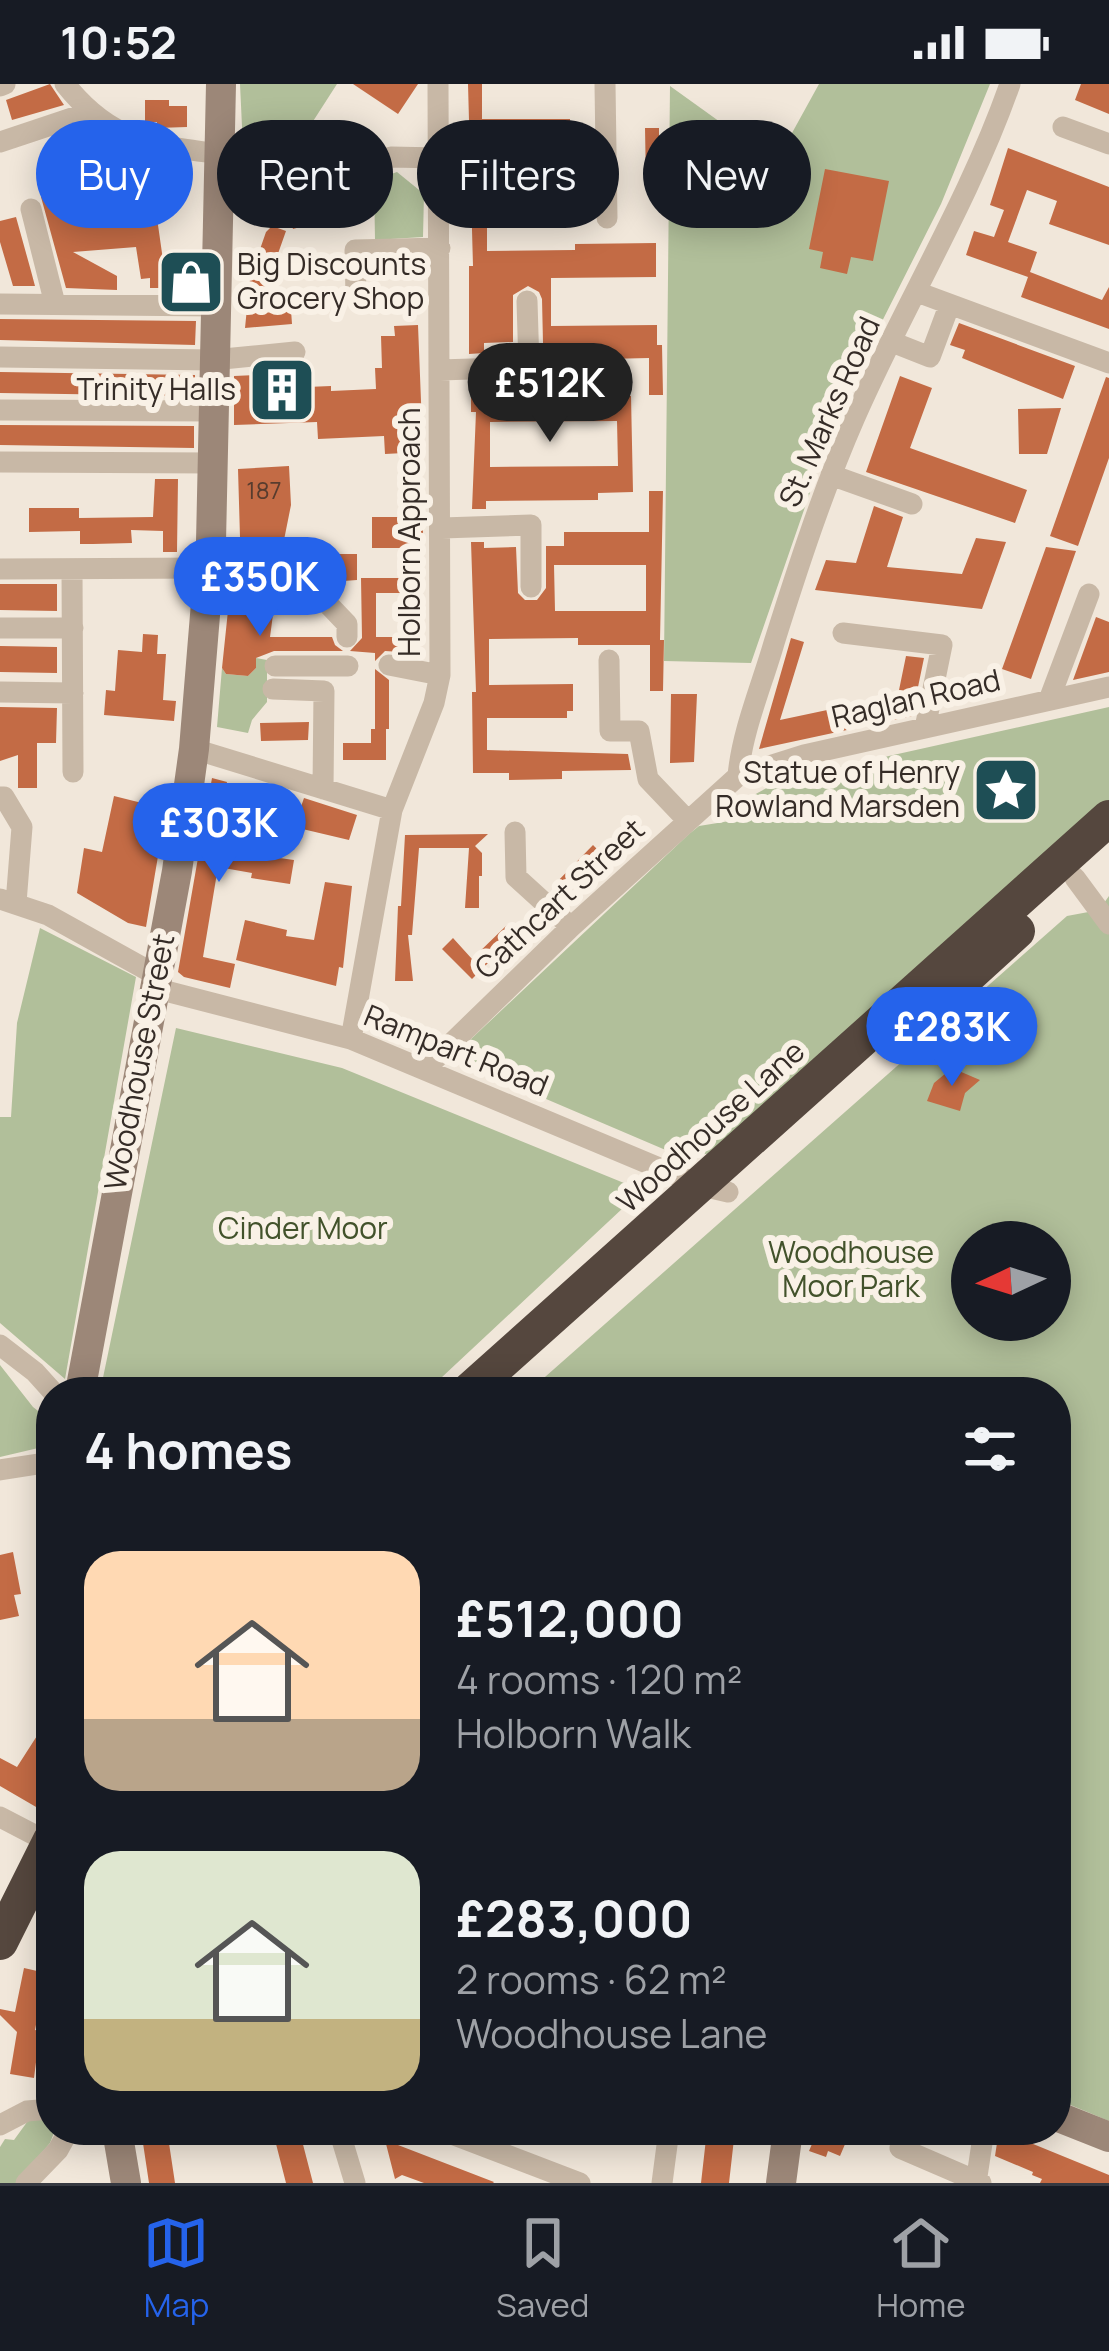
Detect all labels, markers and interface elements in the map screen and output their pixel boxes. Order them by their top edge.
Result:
text: 10:52 [60,11,177,73]
chip: Buy [36,120,193,228]
chip: Rent [217,120,393,228]
chip: Filters [417,120,619,228]
chip: New [643,120,811,228]
place label: Big Discounts Grocery Shop [237,243,426,318]
shop icon: Big Discounts Grocery Shop [156,247,226,317]
street label: St. Marks Road [768,310,889,513]
pin: £512K [466,343,634,445]
building icon: Trinity Halls [247,355,317,425]
text: £512K [495,355,605,409]
place label: Trinity Halls [77,368,236,409]
street label: Holborn Approach [388,407,429,657]
house number: 187 [246,473,282,506]
pin: £350K [176,537,344,639]
text: £350K [201,549,319,603]
street label: Raglan Road [827,658,1004,737]
place label: Statue of Henry Rowland Marsden [715,751,960,826]
place icon: Statue of Henry Rowland Marsden [971,755,1041,825]
pin: £303K [135,783,303,885]
text: £303K [160,795,278,849]
street label: Cathcart Street [465,809,653,987]
street label: Woodhouse Street [94,930,183,1193]
pin: £283K [868,987,1036,1089]
street label: Rampart Road [358,994,555,1105]
text: £283K [893,999,1011,1053]
street label: Woodhouse Lane [607,1031,813,1221]
park label: Cinder Moor [218,1207,388,1248]
north arrow [951,1221,1071,1341]
map controls [951,1221,1071,1341]
park label: Woodhouse Moor Park [768,1231,934,1306]
text: 4 homes [84,1415,292,1484]
icon: filters [957,1416,1023,1482]
text: £512,000 [456,1583,684,1652]
icon: home [180,1599,324,1743]
text: 4 rooms · 120 m² [456,1652,742,1706]
text: Holborn Walk [456,1706,691,1760]
text: £283,000 [456,1883,693,1952]
icon: home [180,1899,324,2043]
text: 2 rooms · 62 m² [456,1952,727,2006]
text: Woodhouse Lane [456,2006,767,2060]
tab: Map [143,2210,209,2327]
tab: Saved [496,2210,589,2327]
tab: Home [876,2210,966,2327]

